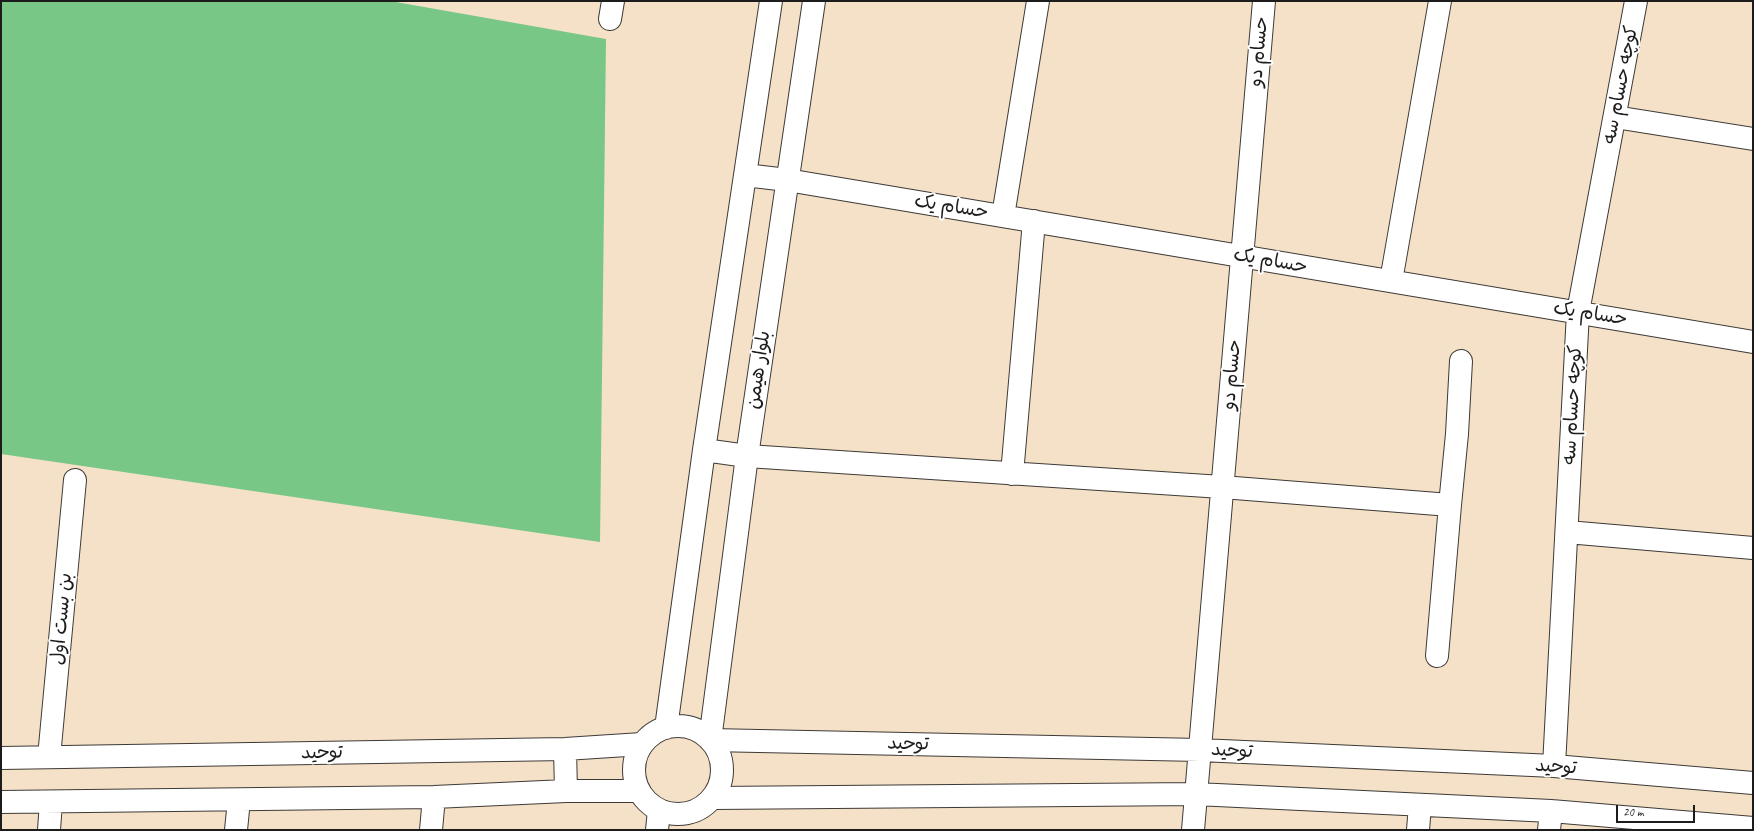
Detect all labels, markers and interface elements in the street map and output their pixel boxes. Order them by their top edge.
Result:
street label: حسام دو [1245,16,1273,88]
street label: کوچه حسام سه [1598,24,1644,146]
street label: حسام یک [913,190,989,224]
street label: حسام یک [1232,243,1308,279]
street label: حسام یک [1552,297,1628,331]
street label: بلوار هیمن [742,329,776,411]
street label: حسام دو [1218,339,1246,411]
street label: کوچه حسام سه [1558,345,1588,465]
street label: بن بست اول [47,572,77,666]
street label: توحید [887,732,929,756]
street label: توحید [1210,739,1254,763]
street label: توحید [301,741,343,765]
street label: توحید [1534,754,1578,780]
scale bar [1618,797,1697,823]
text: 20 m [1623,804,1643,820]

